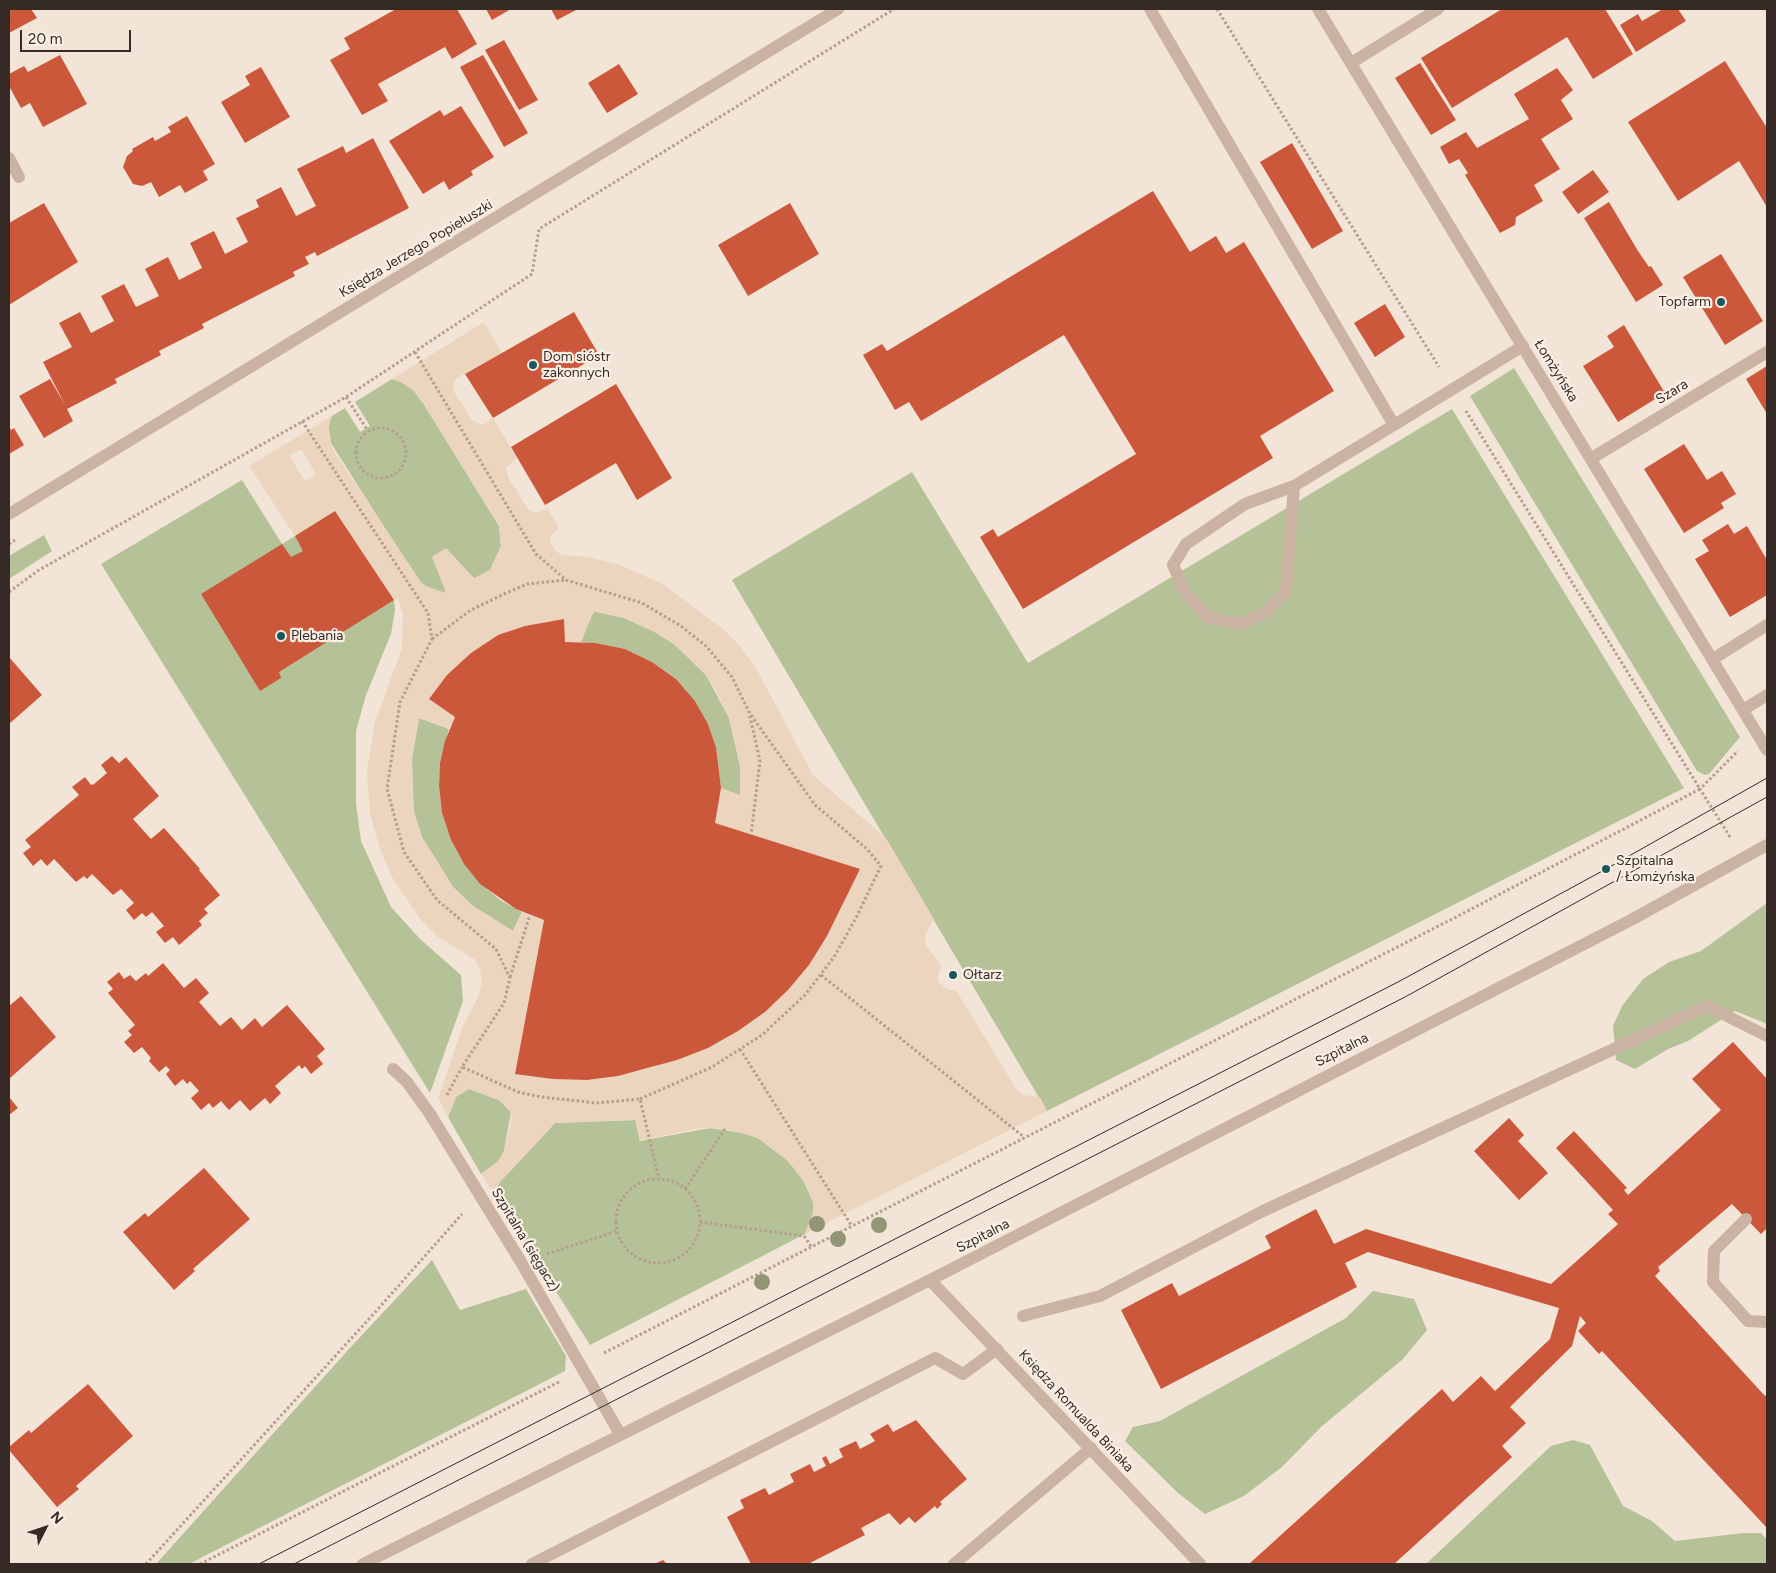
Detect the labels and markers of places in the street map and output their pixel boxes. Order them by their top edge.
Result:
place label: Topfarm [1659,294,1711,310]
marker: Topfarm [1715,296,1727,308]
place label: Dom sióstr zakonnych [543,349,611,382]
marker: Dom sióstr zakonnych [527,359,539,371]
place label: Plebania [291,628,343,644]
marker: Plebania [275,630,287,642]
place label: Szpitalna / Łomżyńska [1616,853,1695,886]
marker: Szpitalna / Łomżyńska [1600,863,1612,875]
place label: Ołtarz [963,967,1002,983]
marker: Ołtarz [947,969,959,981]

